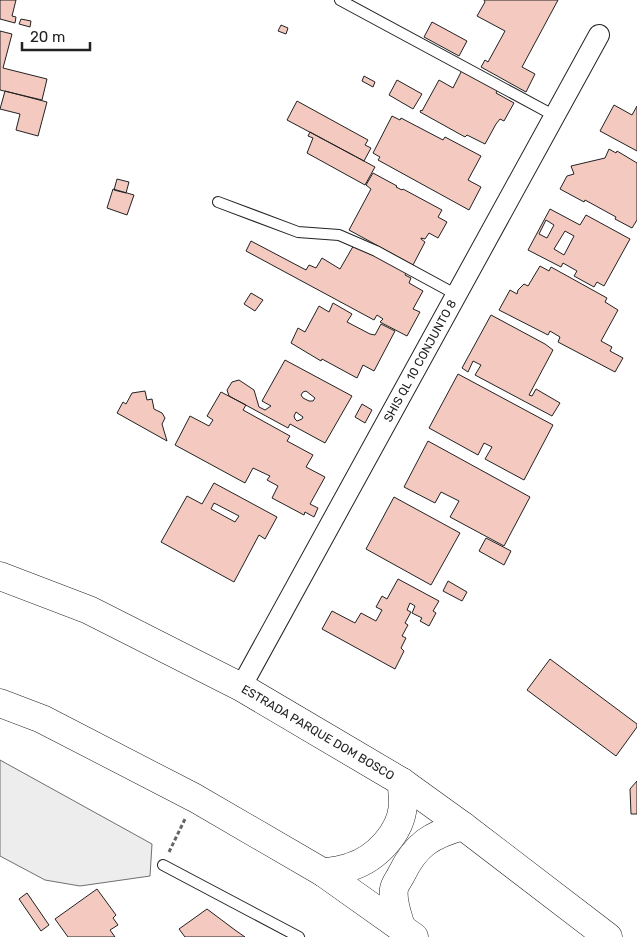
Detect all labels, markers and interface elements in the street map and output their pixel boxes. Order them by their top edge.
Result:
scale bar [22,20,90,52]
text: 20 m [30,28,65,46]
street label: SHIS QL 10 CONJUNTO 8 [381,297,459,424]
street label: ESTRADA PARQUE DOM BOSCO [239,682,397,783]

